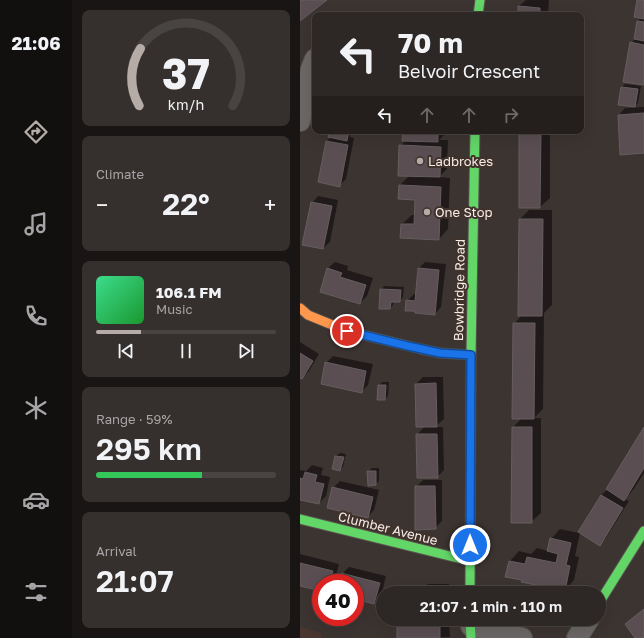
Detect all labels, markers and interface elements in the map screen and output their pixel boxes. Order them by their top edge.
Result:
text: 70 m [398,26,463,59]
icon: left [332,28,384,80]
text: 21:06 [11,32,61,54]
text: 37 [162,48,210,98]
text: Belvoir Crescent [398,60,540,82]
text: km/h [168,95,204,112]
icon: left [374,104,396,126]
icon: ahead [416,104,438,126]
icon: ahead [458,104,480,126]
icon: right [500,104,522,126]
icon: directions [22,118,50,146]
place label: Ladbrokes [428,153,493,169]
marker: Ladbrokes [415,156,425,166]
text: Climate [96,166,144,182]
text: 22° [162,186,210,222]
text: − [96,191,108,218]
text: + [264,191,276,218]
place label: One Stop [435,204,492,220]
marker: One Stop [422,207,432,217]
icon: music [22,210,50,238]
street label: Bowbridge Road [450,239,468,341]
text: 106.1 FM [156,283,222,301]
text: Music [156,301,193,317]
icon: phone [22,302,50,330]
pin [330,314,364,348]
icon: arrive [336,320,358,342]
icon: previous [115,340,137,362]
icon: pause [175,340,197,362]
icon: next [235,340,257,362]
icon: climate [22,394,50,422]
text: Range · 59% [96,411,172,427]
text: 295 km [96,431,202,467]
icon: car [22,486,50,514]
street label: Clumber Avenue [337,508,439,548]
position arrow [449,524,491,566]
text: Arrival [96,543,137,559]
text: 21:07 [96,563,174,599]
speed limit sign: 40 [312,574,364,626]
icon: filters [22,578,50,606]
text: 21:07 · 1 min · 110 m [420,597,562,615]

